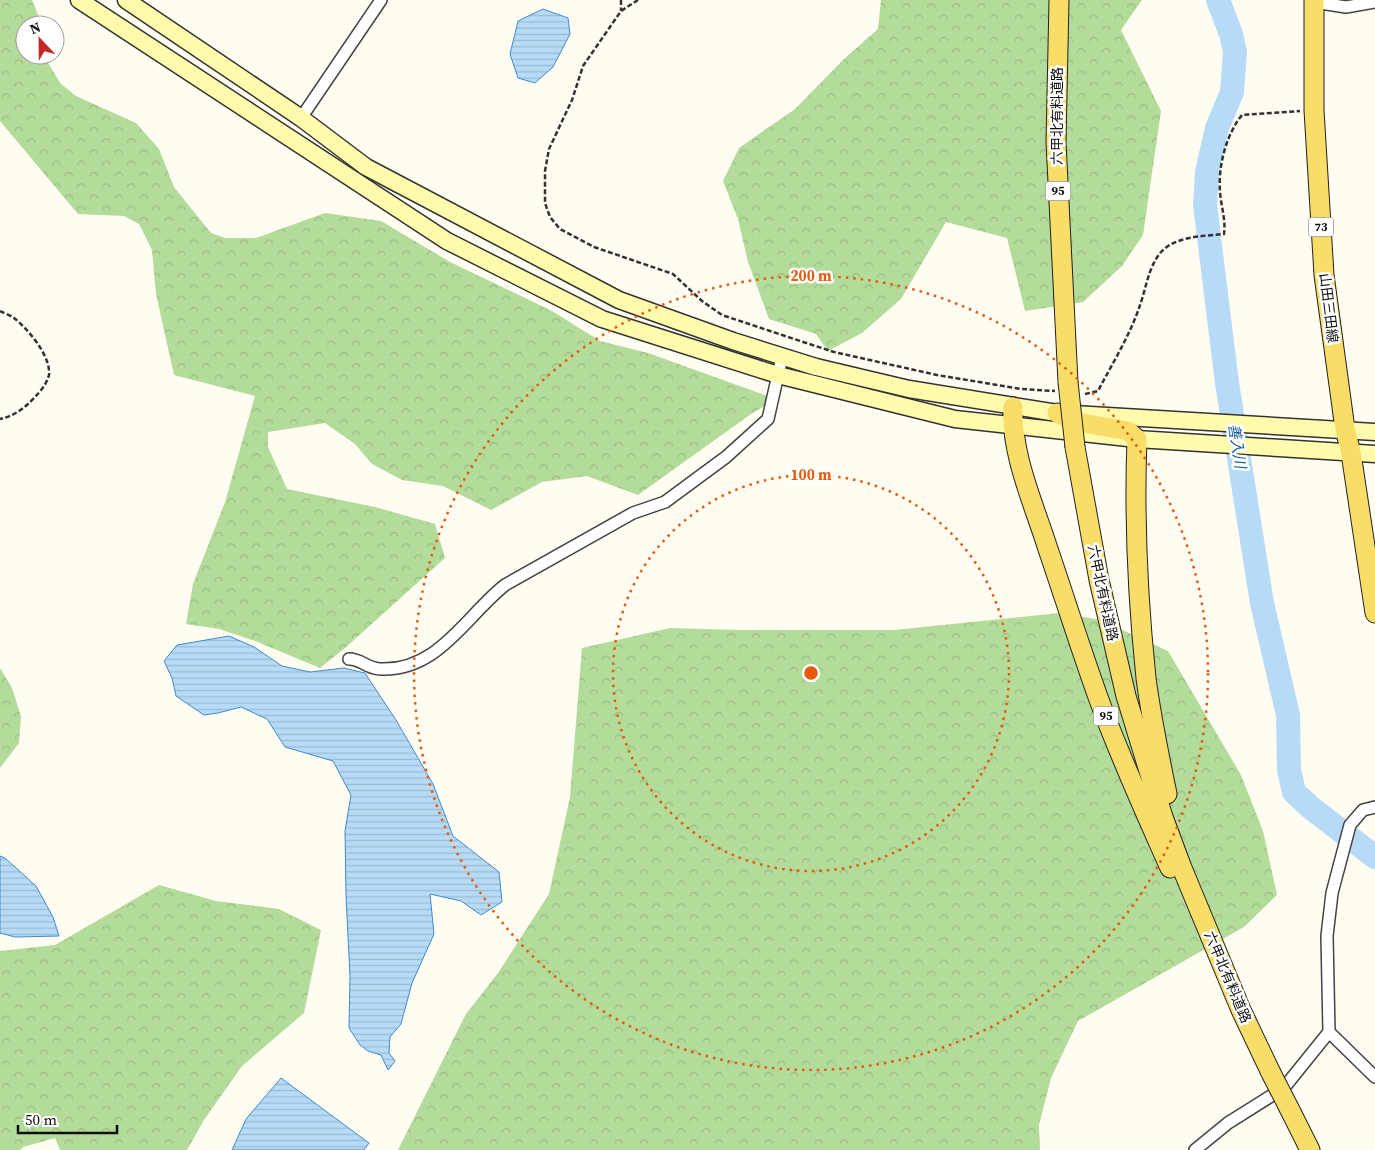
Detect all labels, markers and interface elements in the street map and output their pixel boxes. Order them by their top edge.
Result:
north arrow [15,15,65,65]
text: N [27,17,44,39]
street label: 六甲北有料道路 [1047,67,1067,165]
road number: 95 [1046,182,1070,200]
road number: 73 [1308,218,1334,236]
text: 200 m [790,265,832,286]
street label: 山田三田線 [1315,272,1343,344]
water label: 善入川 [1224,422,1252,472]
text: 100 m [790,464,832,485]
street label: 六甲北有料道路 [1083,543,1123,643]
centre of rings [802,664,820,682]
road number: 95 [1094,706,1118,726]
street label: 六甲北有料道路 [1200,928,1256,1026]
scale bar [18,1102,116,1134]
text: 50 m [25,1109,57,1130]

